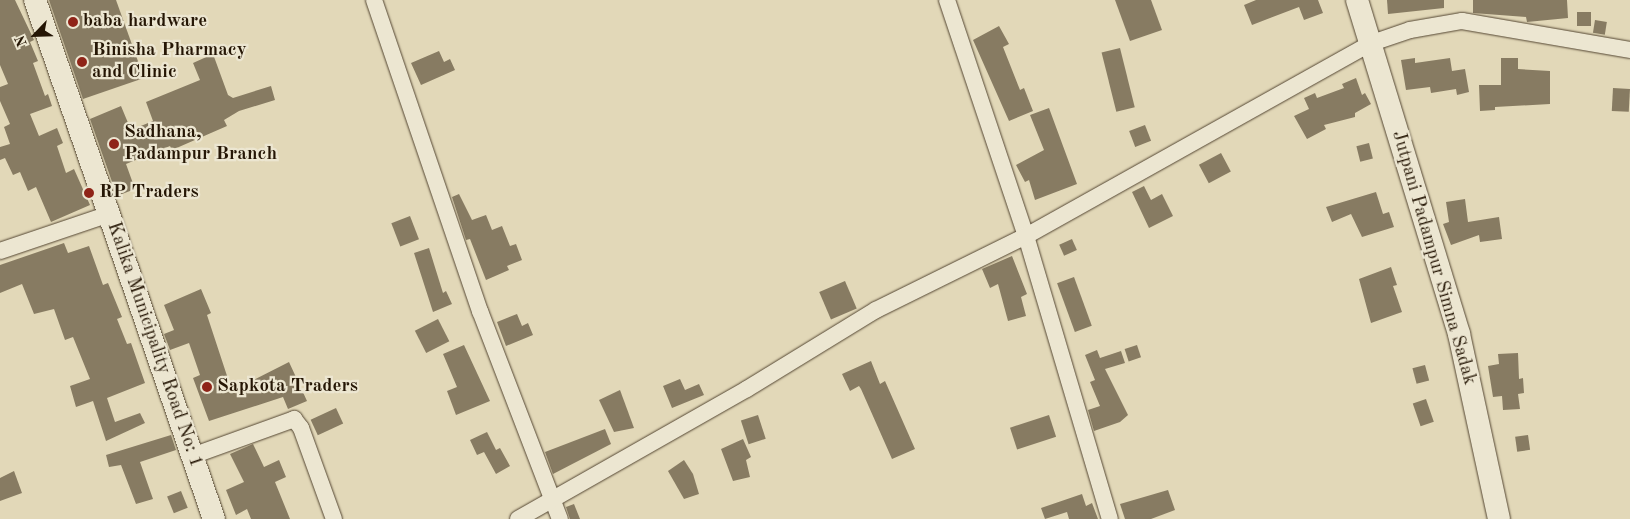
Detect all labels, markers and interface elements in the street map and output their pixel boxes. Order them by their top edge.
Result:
north arrow [10,10,60,60]
place label: baba hardware [83,11,207,33]
marker: baba hardware [67,16,79,28]
text: N [13,33,30,49]
place label: Binisha Pharmacy and Clinic [92,40,247,84]
marker: Binisha Pharmacy and Clinic [76,56,88,68]
place label: Sadhana, Padampur Branch [124,122,277,166]
street label: Jutpani Padampur Simna Sadak [1386,128,1480,388]
marker: Sadhana, Padampur Branch [108,138,120,150]
place label: RP Traders [99,182,199,204]
marker: RP Traders [83,187,95,199]
street label: Kalika Municipality Road No: 1 [101,219,207,471]
place label: Sapkota Traders [217,376,358,398]
marker: Sapkota Traders [201,381,213,393]

